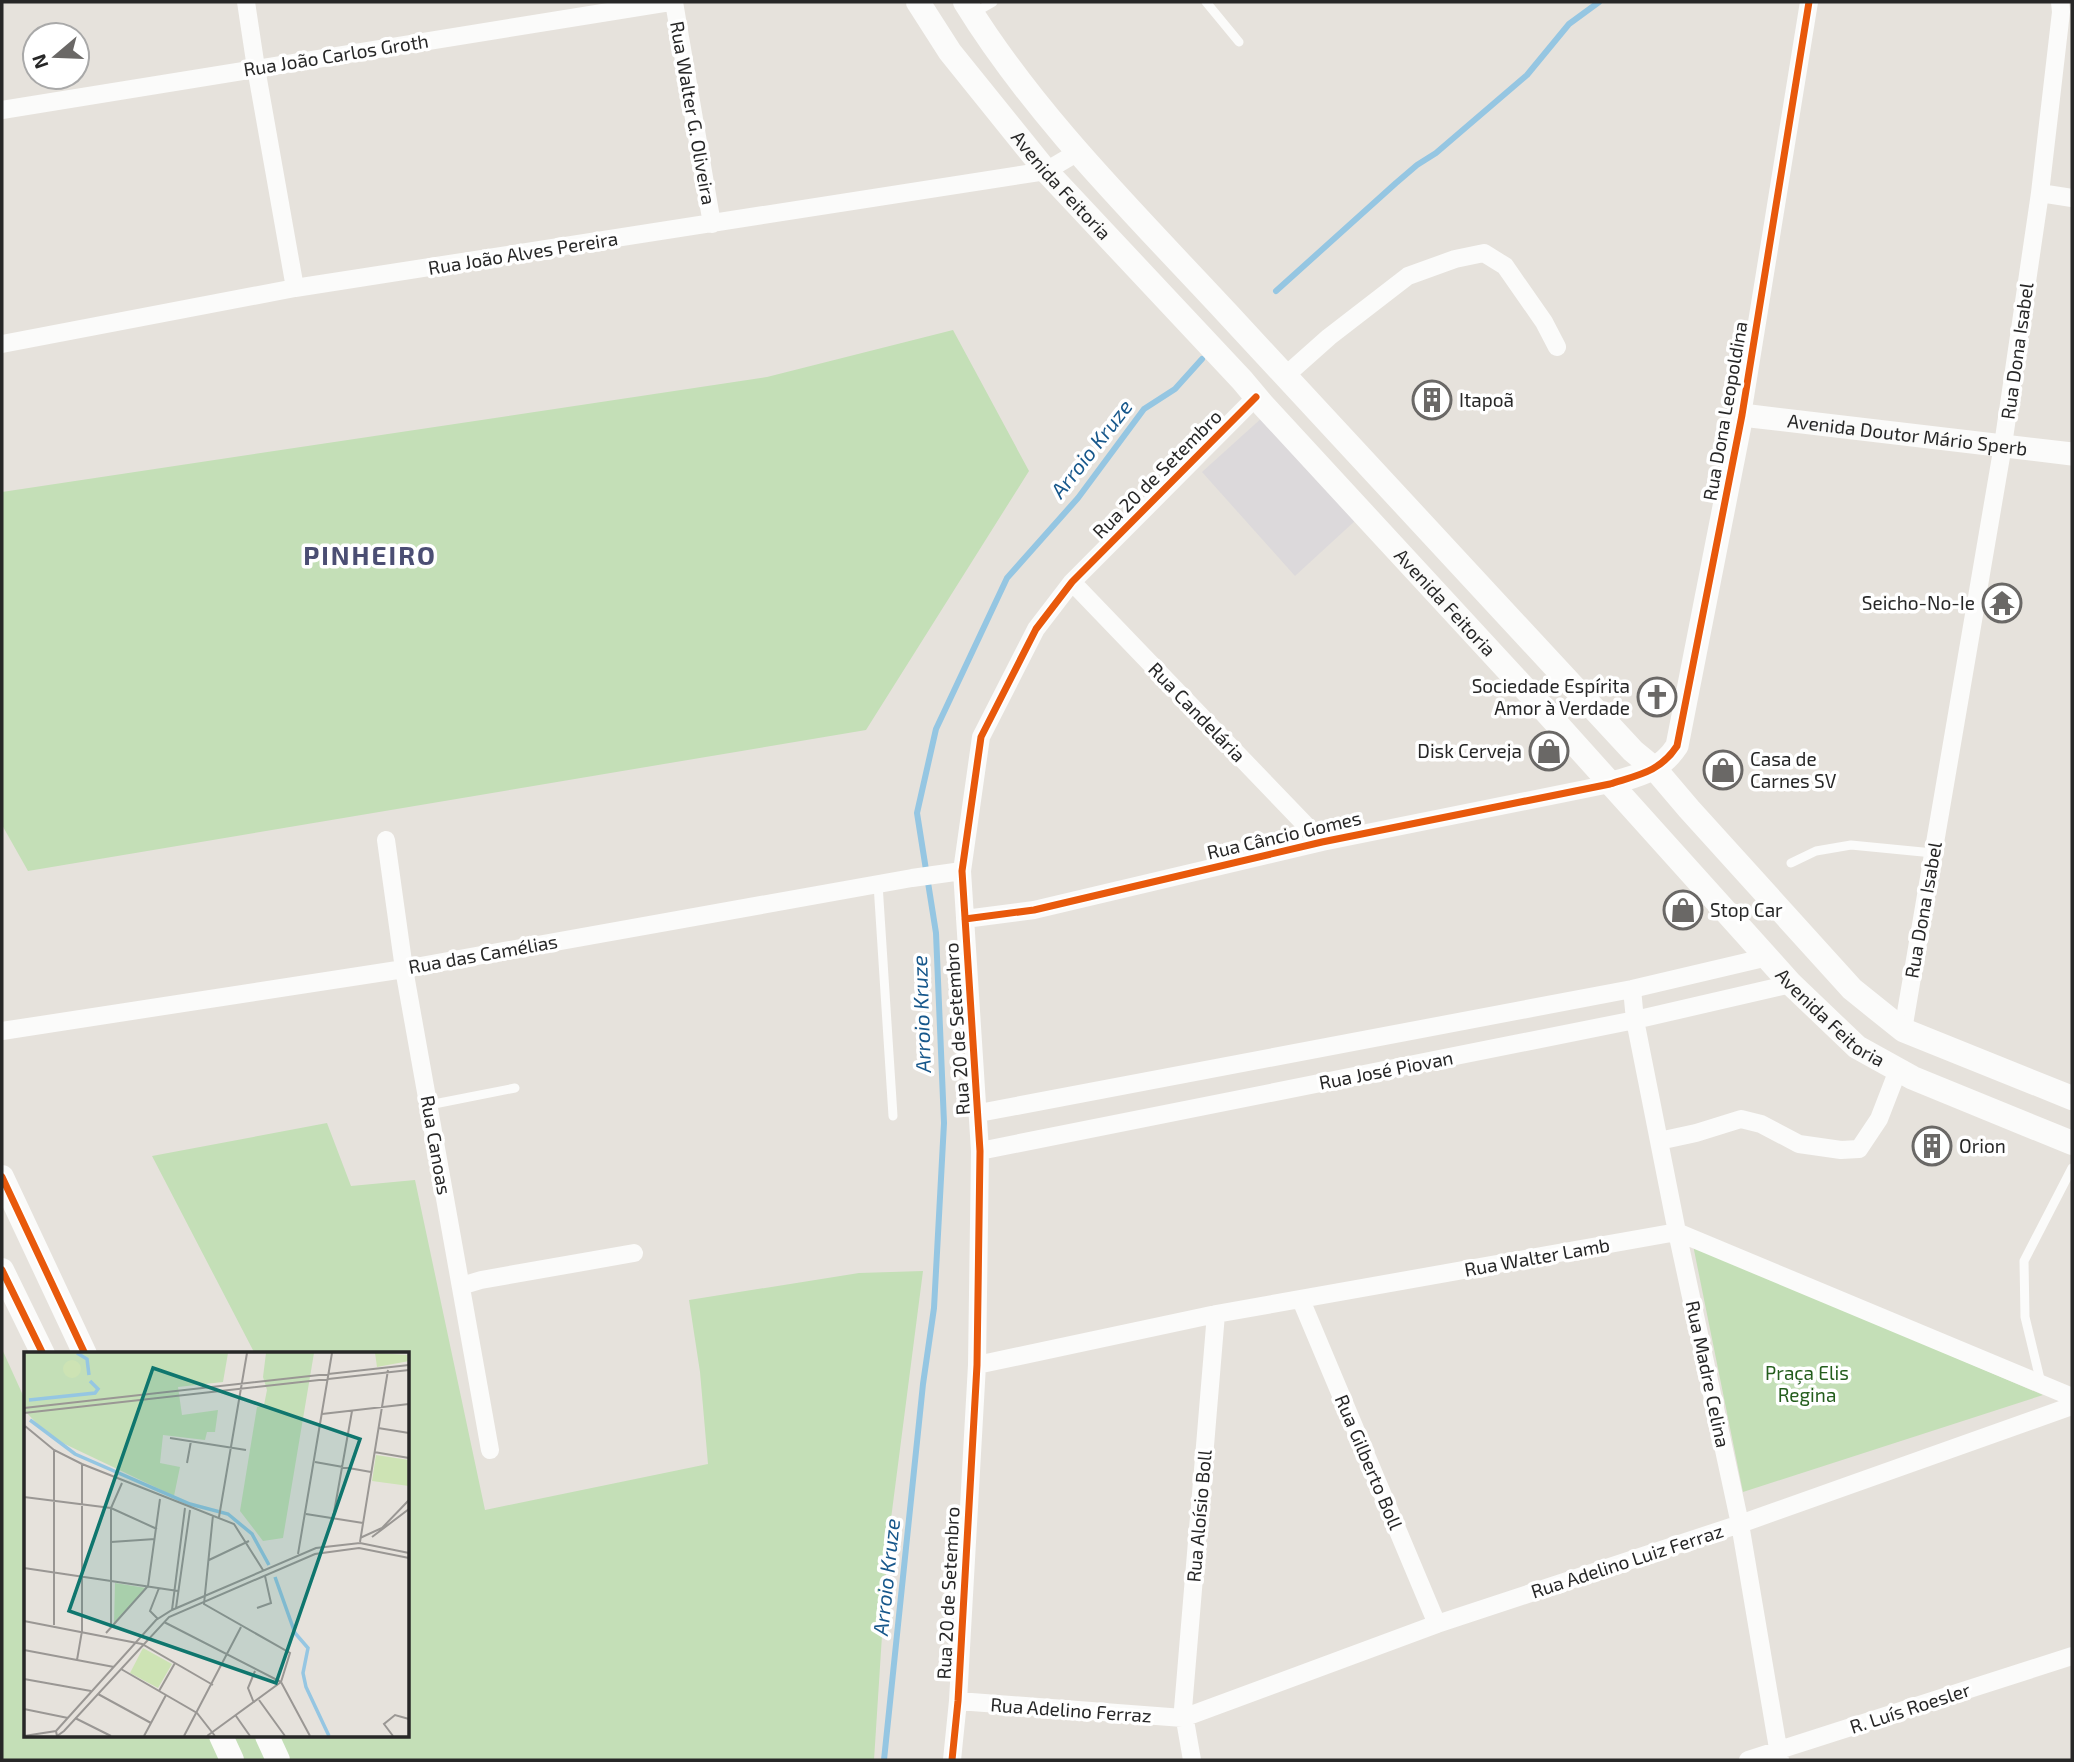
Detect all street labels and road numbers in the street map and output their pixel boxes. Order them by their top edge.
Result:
street label: Rua Walter G. Oliveira [666,19,721,207]
street label: Rua João Carlos Groth [242,29,430,81]
street label: Avenida Feitoria [1007,126,1116,244]
street label: Rua João Alves Pereira [426,226,619,279]
street label: Rua Dona Isabel [1996,281,2038,421]
street label: Rua Dona Leopoldina [1697,319,1752,502]
street label: Rua 20 de Setembro [1087,404,1226,543]
street label: Avenida Doutor Mário Sperb [1786,408,2029,460]
street label: Avenida Feitoria [1390,543,1501,661]
street label: Rua Candelária [1144,657,1251,766]
street label: Rua Câncio Gomes [1204,806,1363,863]
street label: Rua Dona Isabel [1899,840,1946,980]
street label: Rua das Camélias [407,929,559,978]
street label: Rua 20 de Setembro [939,942,974,1116]
street label: Avenida Feitoria [1771,963,1889,1071]
street label: Rua José Piovan [1317,1045,1455,1094]
street label: Rua Canoas [416,1093,457,1196]
street label: Rua Walter Lamb [1462,1232,1611,1281]
street label: Rua Madre Celina [1682,1298,1735,1450]
street label: Rua Gilberto Boll [1331,1391,1408,1533]
street label: Rua Aloísio Boll [1181,1448,1216,1583]
street label: Rua 20 de Setembro [931,1506,964,1680]
street label: Rua Adelino Luiz Ferraz [1528,1519,1726,1602]
street label: R. Luís Roesler [1847,1677,1973,1738]
street label: Rua Adelino Ferraz [990,1692,1152,1727]

